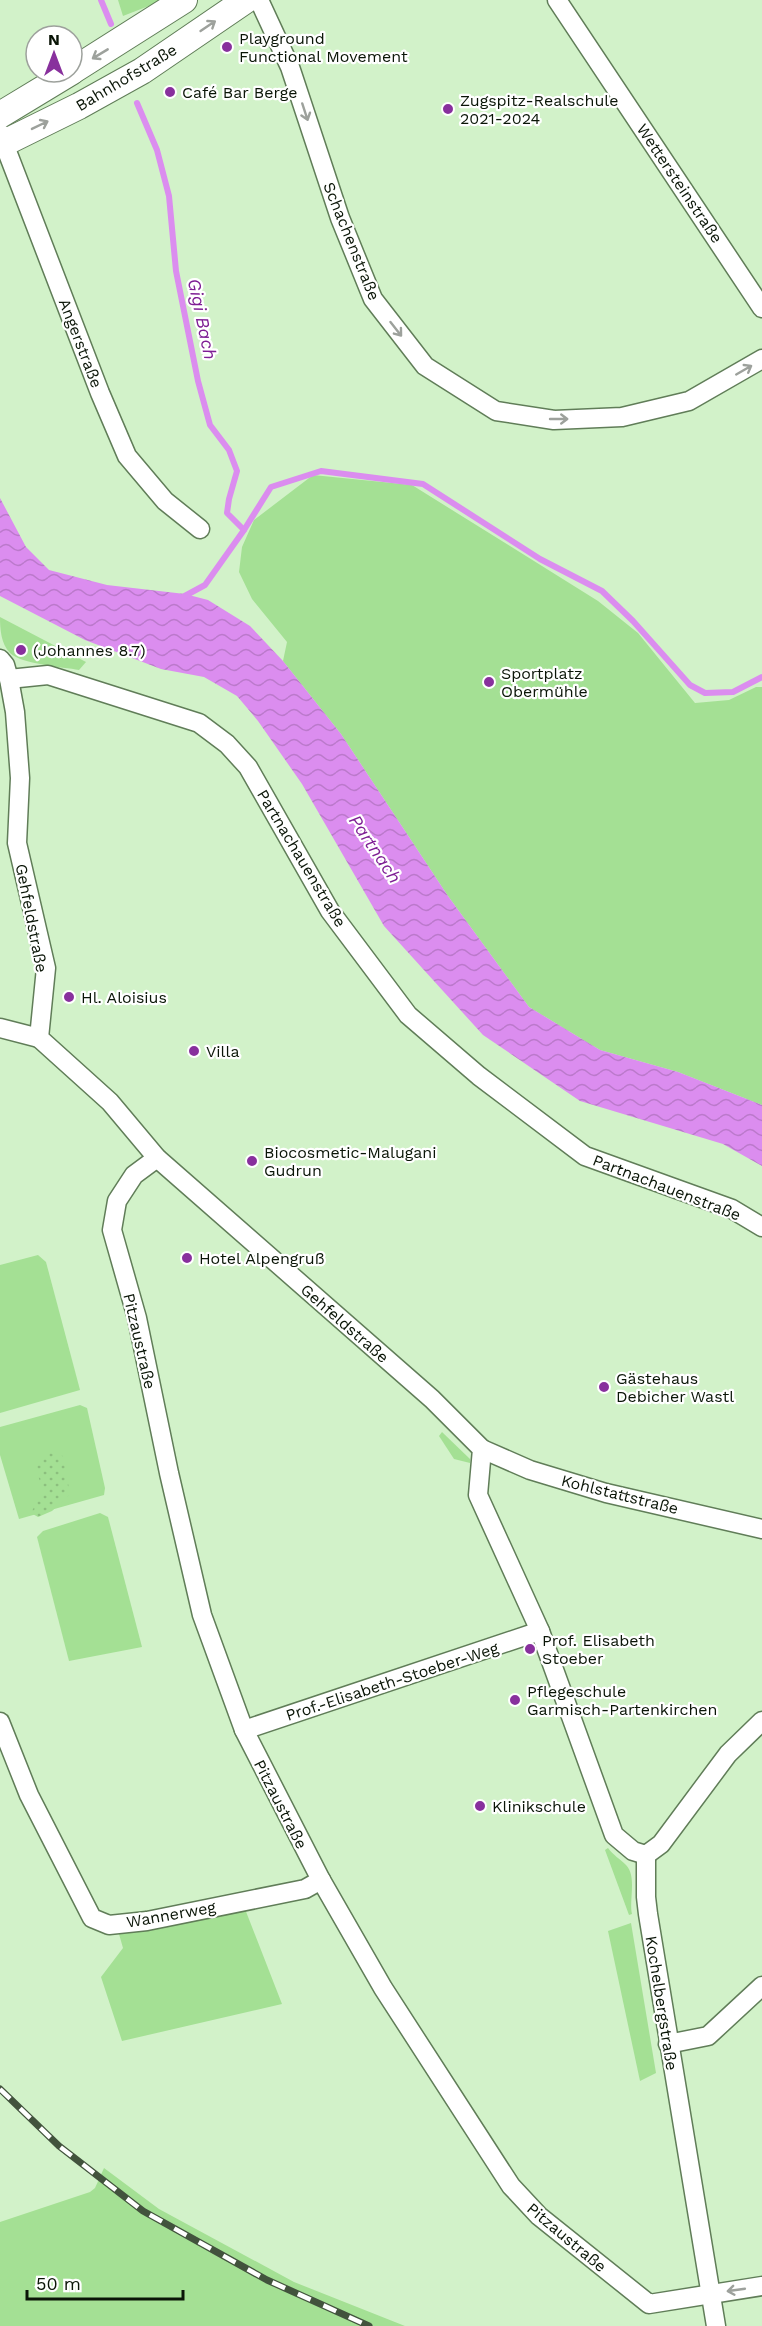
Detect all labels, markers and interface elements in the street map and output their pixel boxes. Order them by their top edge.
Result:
one-way arrow [199,20,215,32]
north arrow [24,24,84,84]
place label: Playground Functional Movement [239,29,408,66]
text: N [48,30,60,49]
street label: Bahnhofstraße [72,40,180,115]
marker: Playground Functional Movement [220,40,234,54]
one-way arrow [92,49,109,61]
place label: Café Bar Berge [182,83,297,102]
marker: Café Bar Berge [163,85,177,99]
place label: Zugspitz-Realschule 2021-2024 [460,91,618,128]
one-way arrow [300,102,311,121]
marker: Zugspitz-Realschule 2021-2024 [441,102,455,116]
one-way arrow [30,119,48,131]
street label: Wettersteinstraße [633,120,727,247]
street label: Schachenstraße [319,179,384,303]
water label: Gigi Bach [184,276,221,361]
street label: Angerstraße [55,296,106,390]
one-way arrow [390,321,403,337]
one-way arrow [735,363,752,375]
one-way arrow [549,413,569,425]
place label: (Johannes 8.7) [33,641,146,660]
marker: (Johannes 8.7) [14,643,28,657]
place label: Sportplatz Obermühle [501,664,588,701]
marker: Sportplatz Obermühle [482,675,496,689]
street label: Partnachauenstraße [253,786,350,930]
water label: Partnach [345,811,406,887]
street label: Gehfeldstraße [12,862,51,974]
place label: Hl. Aloisius [81,988,167,1007]
marker: Hl. Aloisius [62,990,76,1004]
place label: Villa [206,1042,239,1061]
marker: Villa [187,1044,201,1058]
place label: Biocosmetic-Malugani Gudrun [264,1143,436,1180]
street label: Partnachauenstraße [590,1150,744,1224]
marker: Biocosmetic-Malugani Gudrun [245,1154,259,1168]
place label: Hotel Alpengruß [199,1249,325,1268]
marker: Hotel Alpengruß [180,1251,194,1265]
street label: Gehfeldstraße [297,1280,393,1367]
street label: Pitzaustraße [119,1291,160,1391]
place label: Gästehaus Debicher Wastl [616,1369,734,1406]
marker: Gästehaus Debicher Wastl [597,1380,611,1394]
street label: Kohlstattstraße [559,1471,680,1518]
place label: Prof. Elisabeth Stoeber [542,1631,655,1668]
street label: Prof.-Elisabeth-Stoeber-Weg [283,1638,501,1725]
marker: Prof. Elisabeth Stoeber [523,1642,537,1656]
place label: Pflegeschule Garmisch-Partenkirchen [527,1682,717,1719]
marker: Pflegeschule Garmisch-Partenkirchen [508,1693,522,1707]
street label: Pitzaustraße [250,1756,311,1852]
place label: Klinikschule [492,1797,586,1816]
marker: Klinikschule [473,1799,487,1813]
street label: Wannerweg [125,1897,218,1932]
street label: Kochelbergstraße [641,1934,682,2072]
street label: Pitzaustraße [523,2199,610,2276]
scale bar [27,2263,183,2301]
text: 50 m [36,2273,81,2294]
one-way arrow [726,2285,746,2296]

